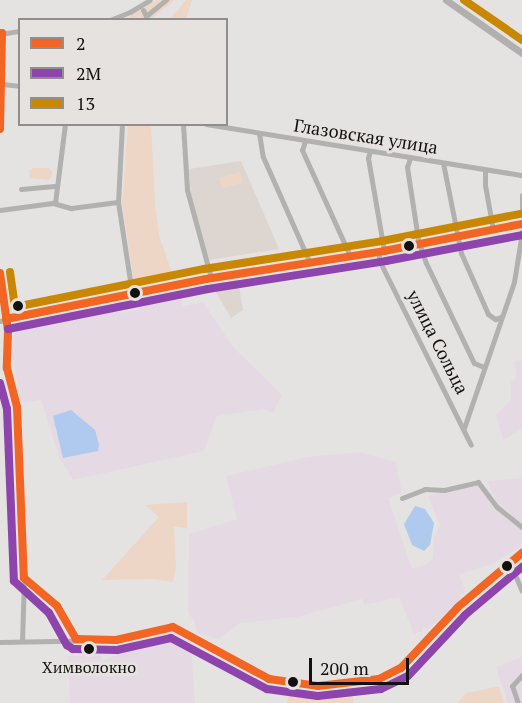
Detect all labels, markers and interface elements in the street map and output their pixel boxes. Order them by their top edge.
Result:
legend [18,18,228,126]
text: 2 [76,31,86,55]
text: 2М [76,61,101,85]
text: 13 [76,91,95,115]
street label: Глазовская улица [292,114,440,158]
unlabelled marker [403,240,415,252]
street label: улица Сольца [403,286,473,398]
unlabelled marker [129,287,141,299]
unlabelled marker [12,300,24,312]
unlabelled marker [501,560,513,572]
marker: Химволокно [83,643,95,655]
scale bar [312,646,412,684]
text: 200 m [320,656,369,680]
place label: Химволокно [42,657,136,677]
unlabelled marker [287,676,299,688]

